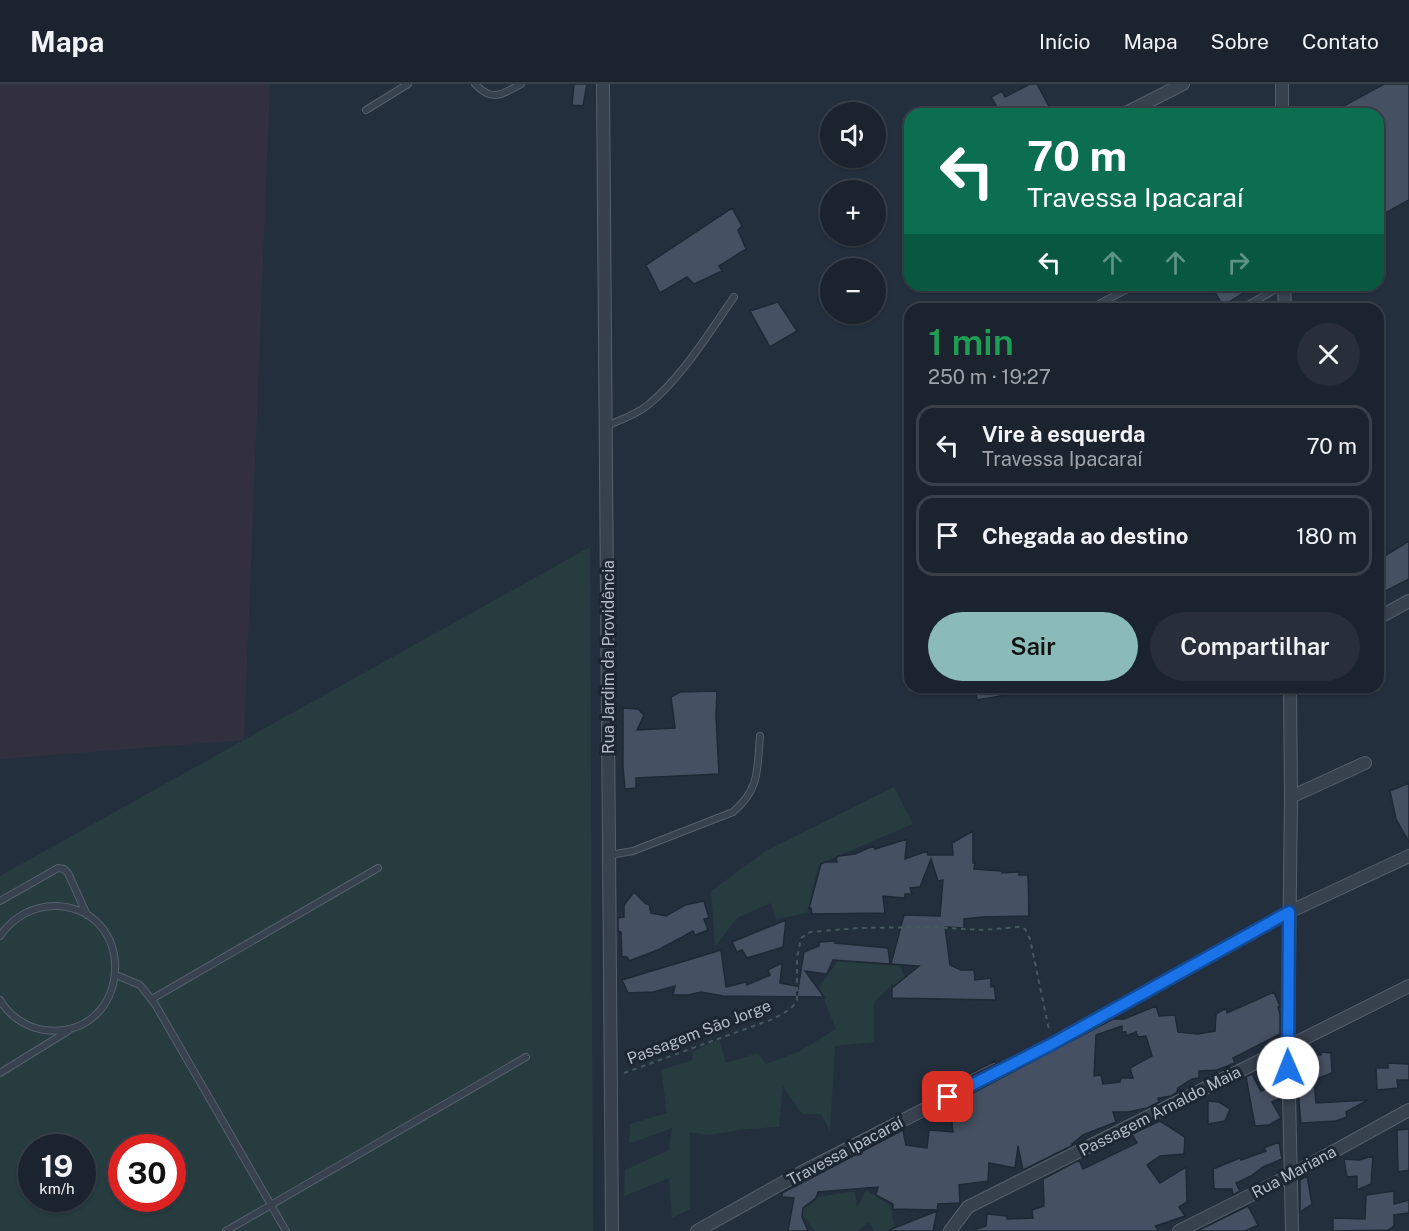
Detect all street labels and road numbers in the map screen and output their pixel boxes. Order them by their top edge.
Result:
street label: Rua Jardim da Providência [599,560,618,754]
street label: Passagem São Jorge [624,996,774,1068]
street label: Passagem Arnaldo Maia [1076,1062,1244,1160]
street label: Travessa Ipacaraí [784,1112,907,1190]
street label: Rua Mariana [1249,1142,1339,1202]

